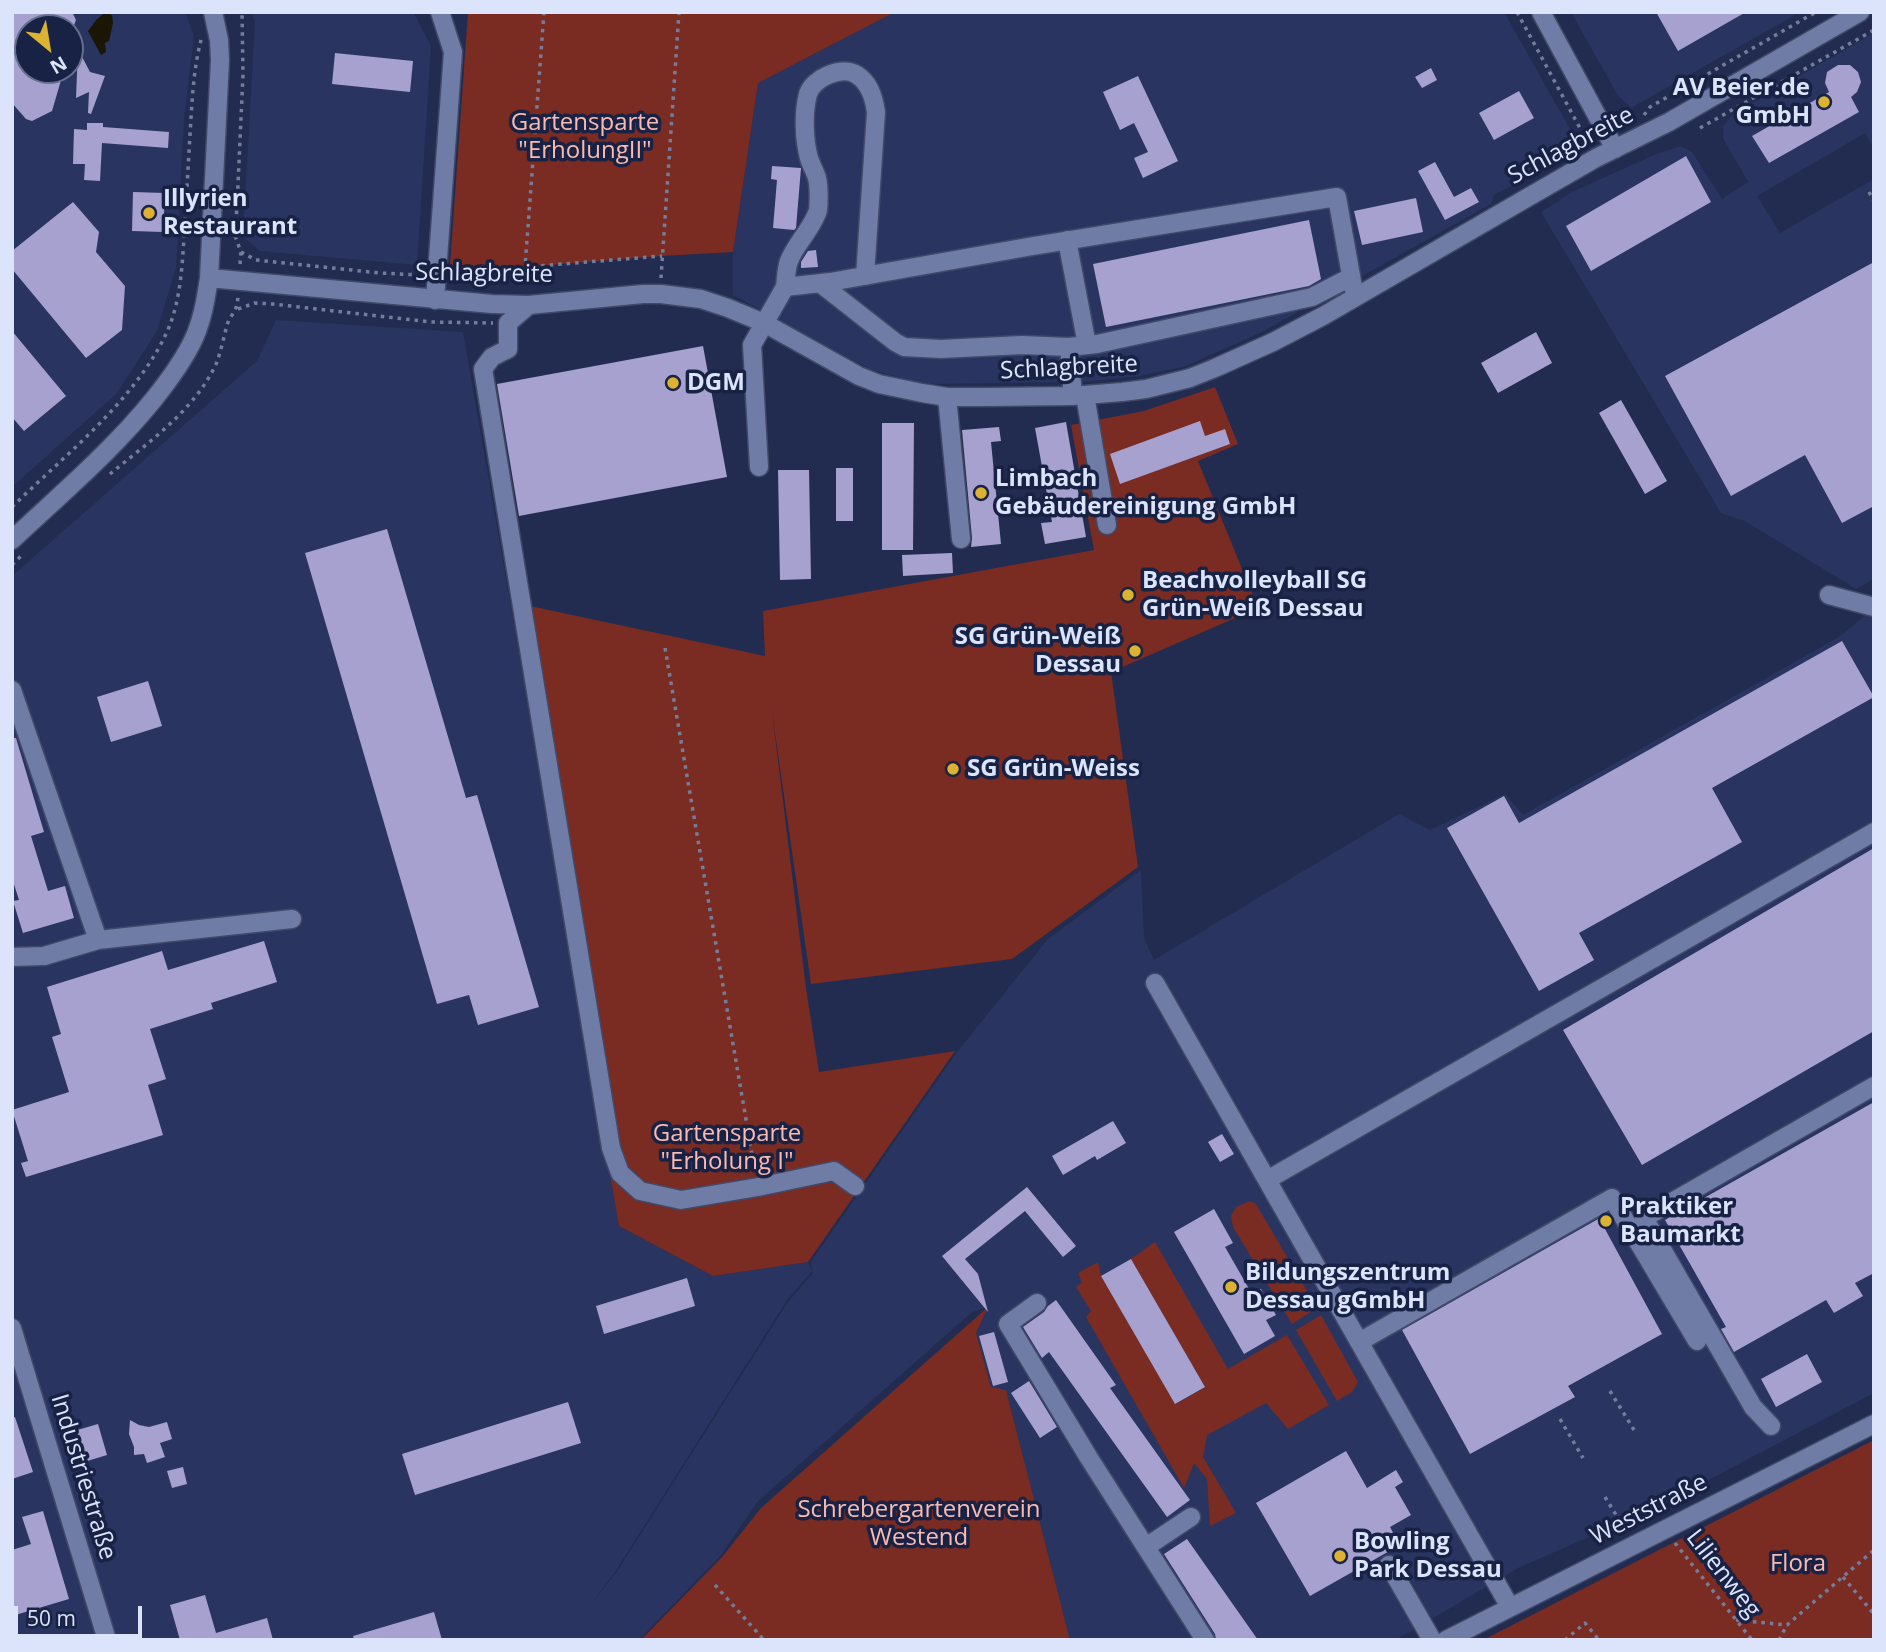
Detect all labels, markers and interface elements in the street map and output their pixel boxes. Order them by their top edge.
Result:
north arrow [14,14,84,84]
text: N [45,50,72,81]
place label: AV Beier.de GmbH [1673,74,1810,130]
marker: AV Beier.de GmbH [1816,94,1832,110]
street label: Schlagbreite [1503,101,1639,191]
park label: Gartensparte "ErholungII" [511,109,659,165]
place label: Illyrien Restaurant [163,185,297,241]
marker: Illyrien Restaurant [141,205,157,221]
street label: Schlagbreite [415,258,553,290]
street label: Schlagbreite [999,350,1139,386]
place label: DGM [687,369,745,397]
marker: DGM [665,375,681,391]
place label: Limbach Gebäudereinigung GmbH [995,465,1296,521]
marker: Limbach Gebäudereinigung GmbH [973,485,989,501]
place label: Beachvolleyball SG Grün-Weiß Dessau [1142,567,1367,623]
marker: Beachvolleyball SG Grün-Weiß Dessau [1120,587,1136,603]
place label: SG Grün-Weiß Dessau [955,623,1121,679]
marker: SG Grün-Weiß Dessau [1127,643,1143,659]
place label: SG Grün-Weiss [967,755,1140,783]
marker: SG Grün-Weiss [945,761,961,777]
park label: Gartensparte "Erholung I" [653,1120,801,1176]
place label: Praktiker Baumarkt [1620,1193,1741,1249]
marker: Praktiker Baumarkt [1598,1213,1614,1229]
place label: Bildungszentrum Dessau gGmbH [1245,1259,1450,1315]
marker: Bildungszentrum Dessau gGmbH [1223,1279,1239,1295]
street label: Industriestraße [44,1391,122,1563]
street label: Weststraße [1586,1468,1712,1552]
park label: Schrebergartenverein Westend [797,1496,1041,1552]
street label: Lilienweg [1680,1524,1766,1624]
place label: Bowling Park Dessau [1354,1528,1502,1584]
marker: Bowling Park Dessau [1332,1548,1348,1564]
park label: Flora [1770,1550,1826,1578]
scale bar [18,1592,145,1636]
text: 50 m [27,1604,76,1632]

